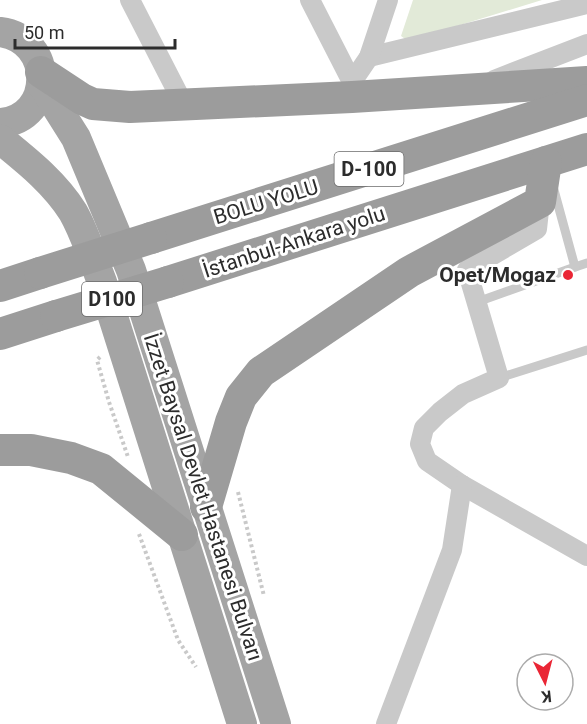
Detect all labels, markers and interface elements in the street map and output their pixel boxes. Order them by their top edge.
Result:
scale bar [15,12,176,50]
text: 50 m [24,22,64,43]
road number: D-100 [334,152,404,186]
street label: BOLU YOLU [211,175,321,229]
street label: İstanbul-Ankara yolu [200,201,388,283]
place label: Opet/Mogaz [439,263,556,287]
marker: Opet/Mogaz [561,268,575,282]
road number: D100 [82,282,142,316]
street label: İzzet Baysal Devlet Hastanesi Bulvarı [139,330,267,664]
north arrow [515,652,575,712]
text: K [540,686,553,706]

